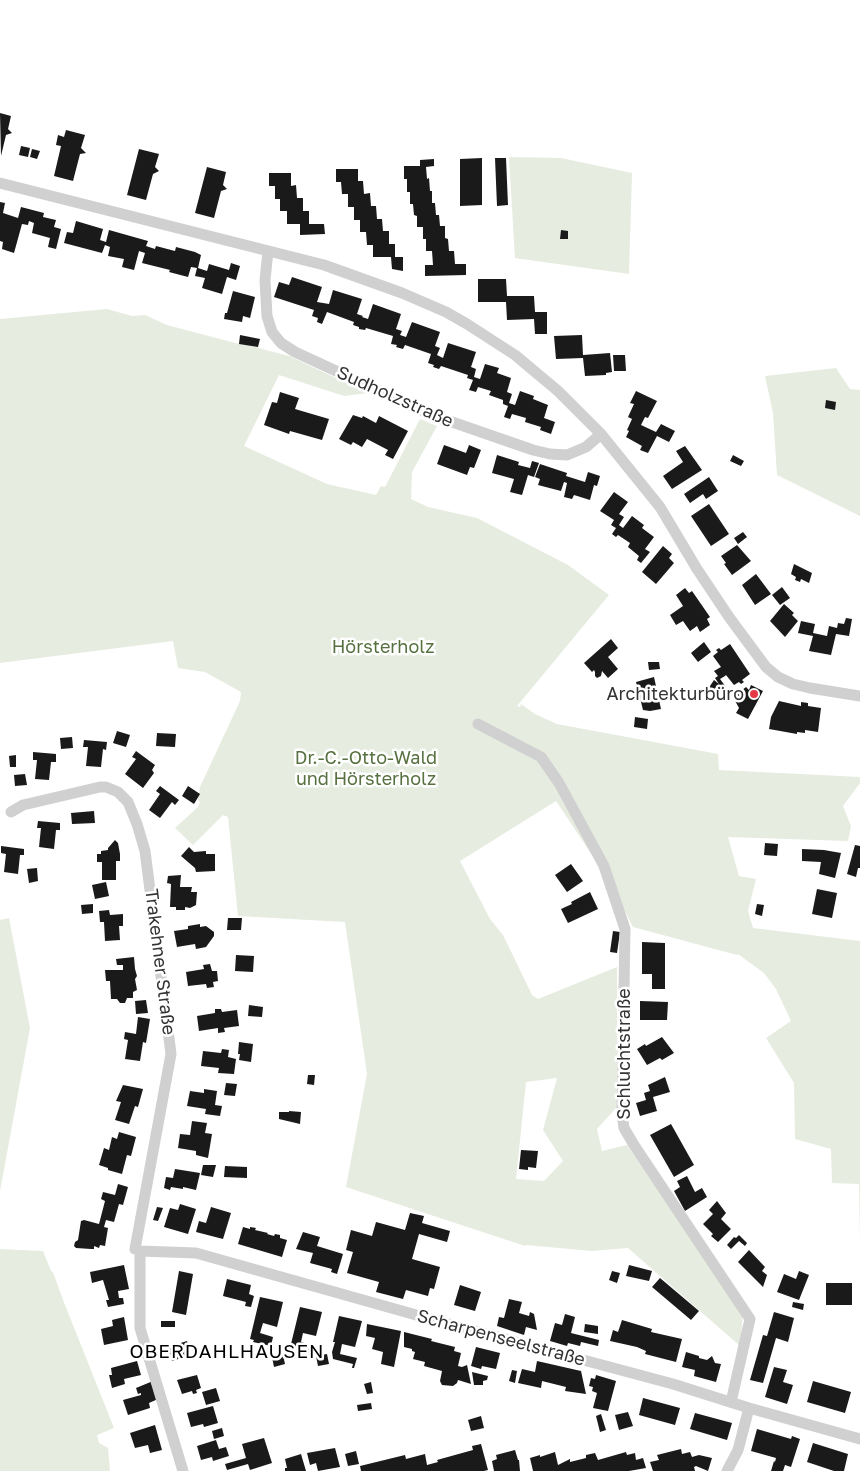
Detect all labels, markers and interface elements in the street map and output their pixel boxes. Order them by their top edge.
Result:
street label: Sudholzstraße [333,362,457,432]
park label: Hörsterholz [332,636,434,658]
place label: Architekturbüro [607,683,744,705]
marker: Architekturbüro [748,688,760,700]
park label: Dr.-C.-Otto-Wald und Hörsterholz [295,747,437,790]
street label: Trakehner Straße [140,888,180,1036]
street label: Schluchtstraße [613,988,635,1120]
street label: Scharpenseelstraße [415,1305,587,1371]
district label: OBERDAHLHAUSEN [128,1341,326,1363]

